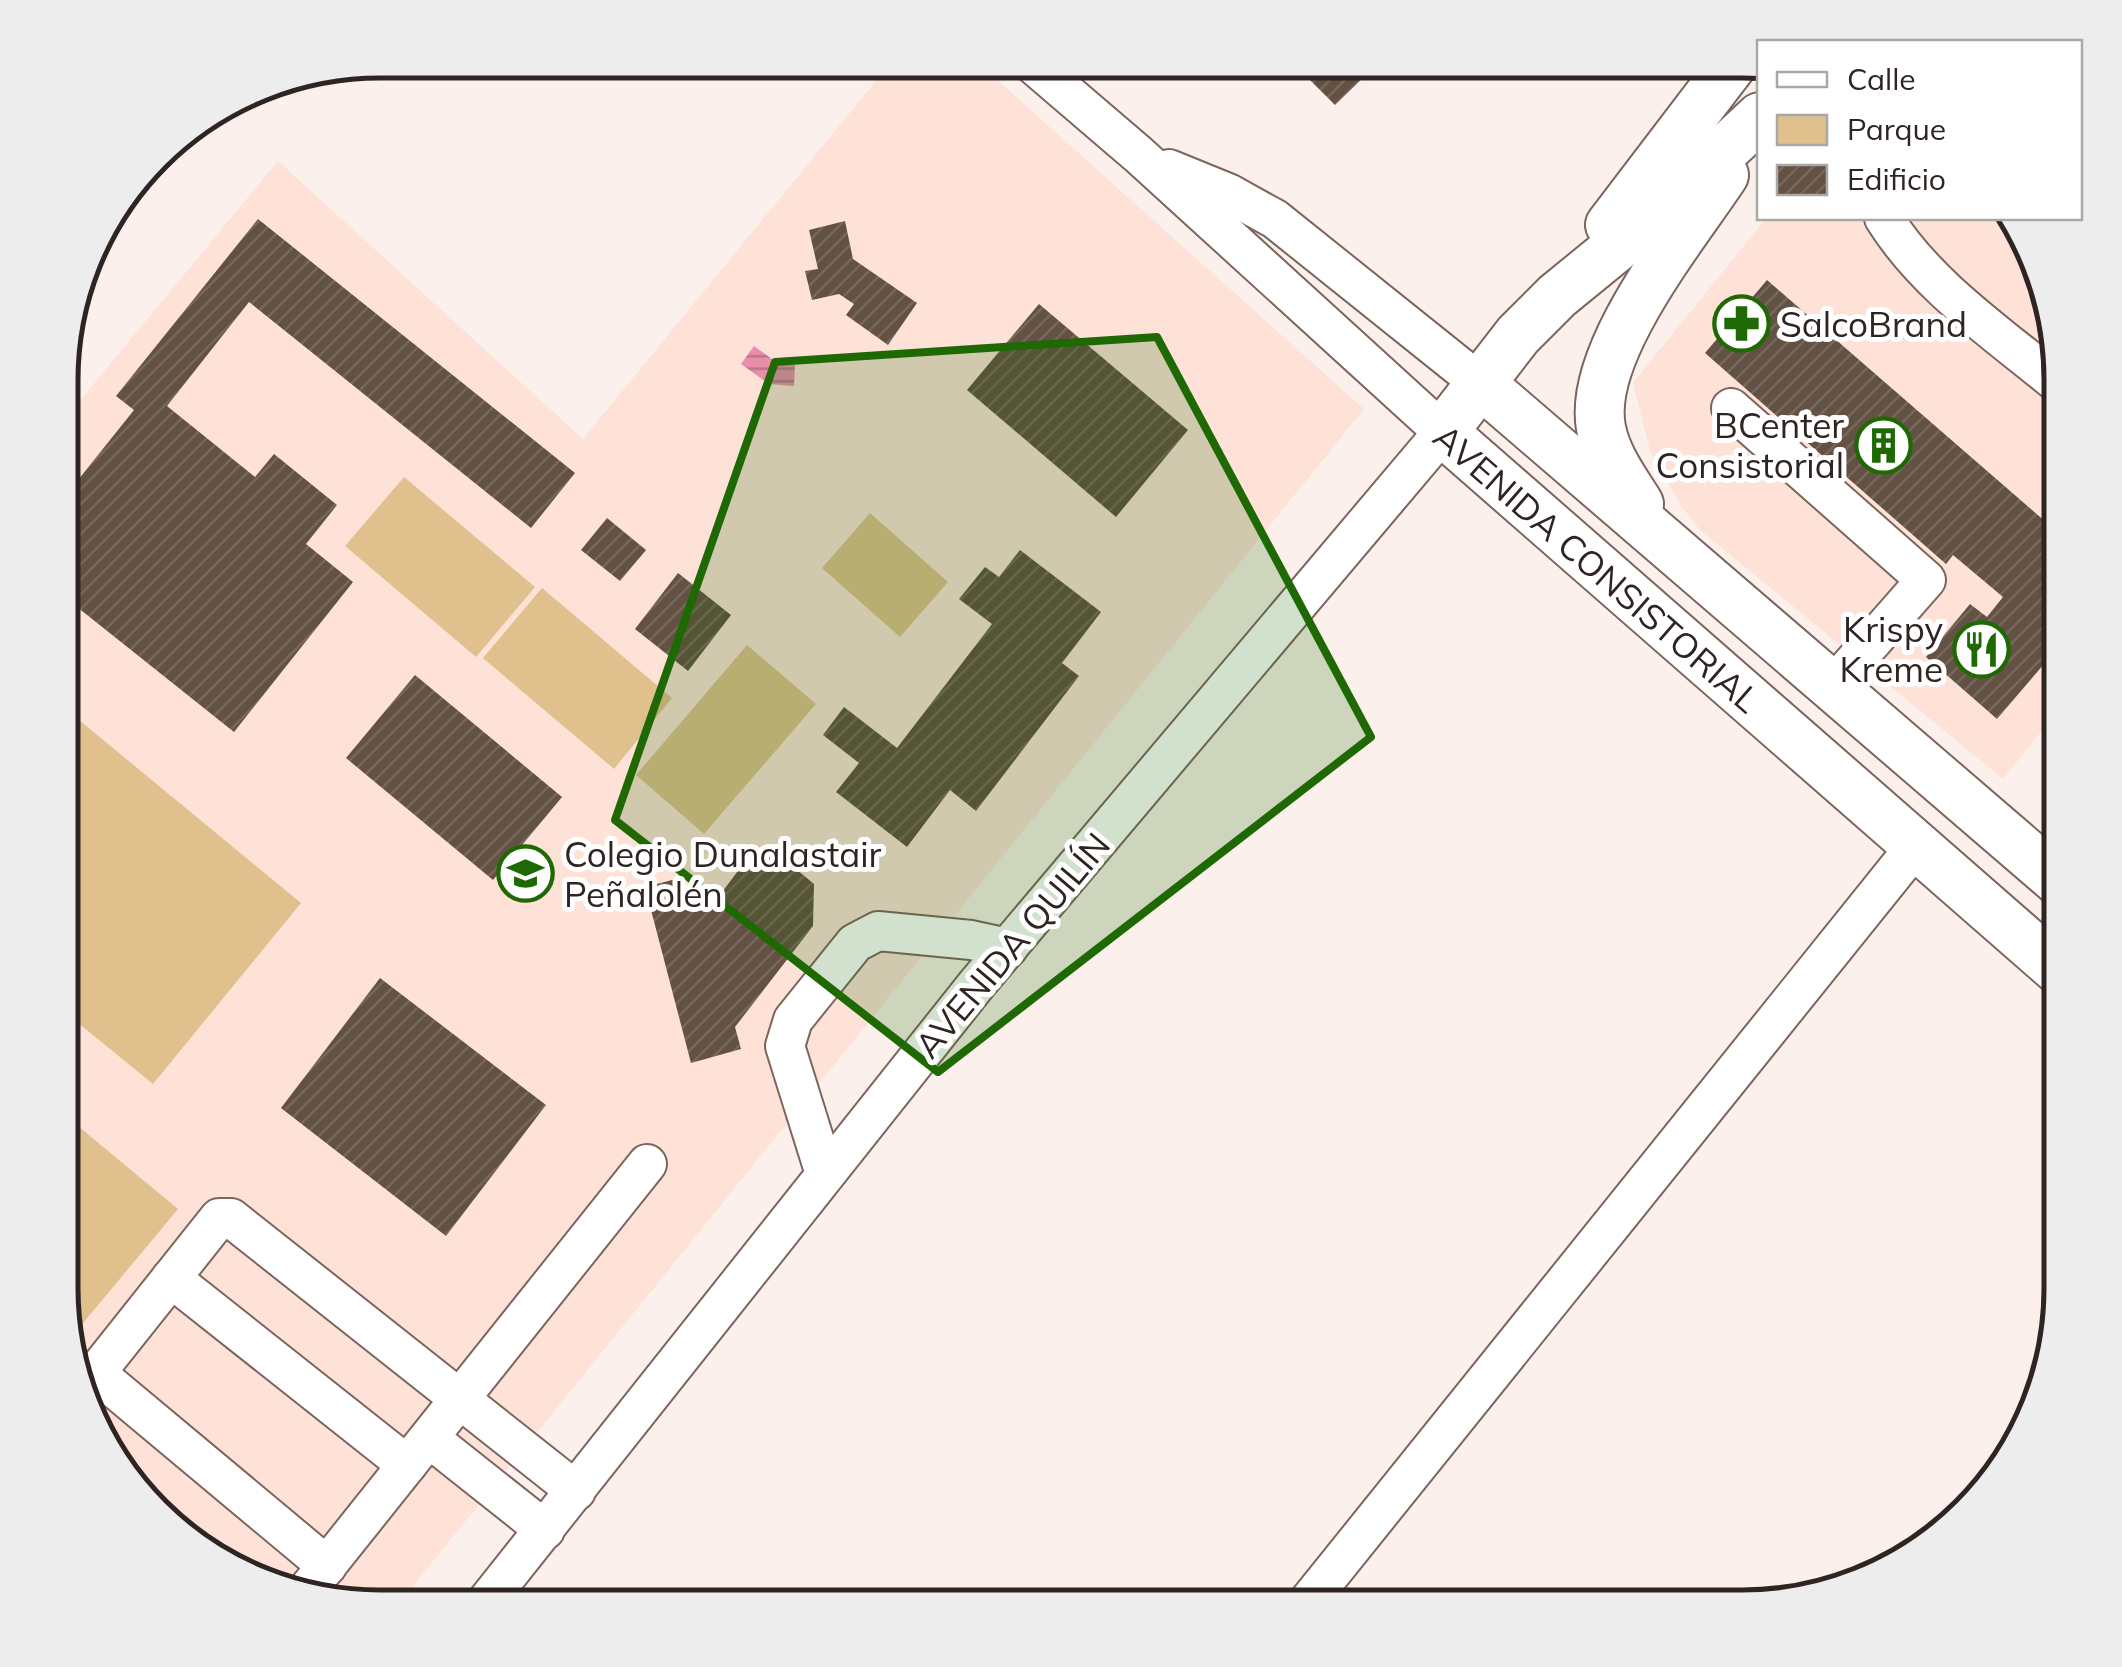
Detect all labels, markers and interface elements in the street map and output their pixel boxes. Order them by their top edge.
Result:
legend [1757,40,2082,220]
text: Calle [1847,60,1916,98]
text: Parque [1847,110,1946,148]
text: Edificio [1847,160,1946,198]
pharmacy icon: SalcoBrand [1711,294,1771,354]
place label: SalcoBrand [1780,302,1967,346]
place label: BCenter Consistorial [1655,403,1844,487]
street label: AVENIDA CONSISTORIAL [1425,414,1769,722]
building icon: BCenter Consistorial [1853,415,1913,475]
place label: Krispy Kreme [1840,607,1943,691]
restaurant icon: Krispy Kreme [1952,619,2012,679]
street label: AVENIDA QUILÍN [905,823,1119,1067]
place label: Colegio Dunalastair Peñalolén [564,832,882,916]
school or university icon: Colegio Dunalastair Peñalolén [495,844,555,904]

